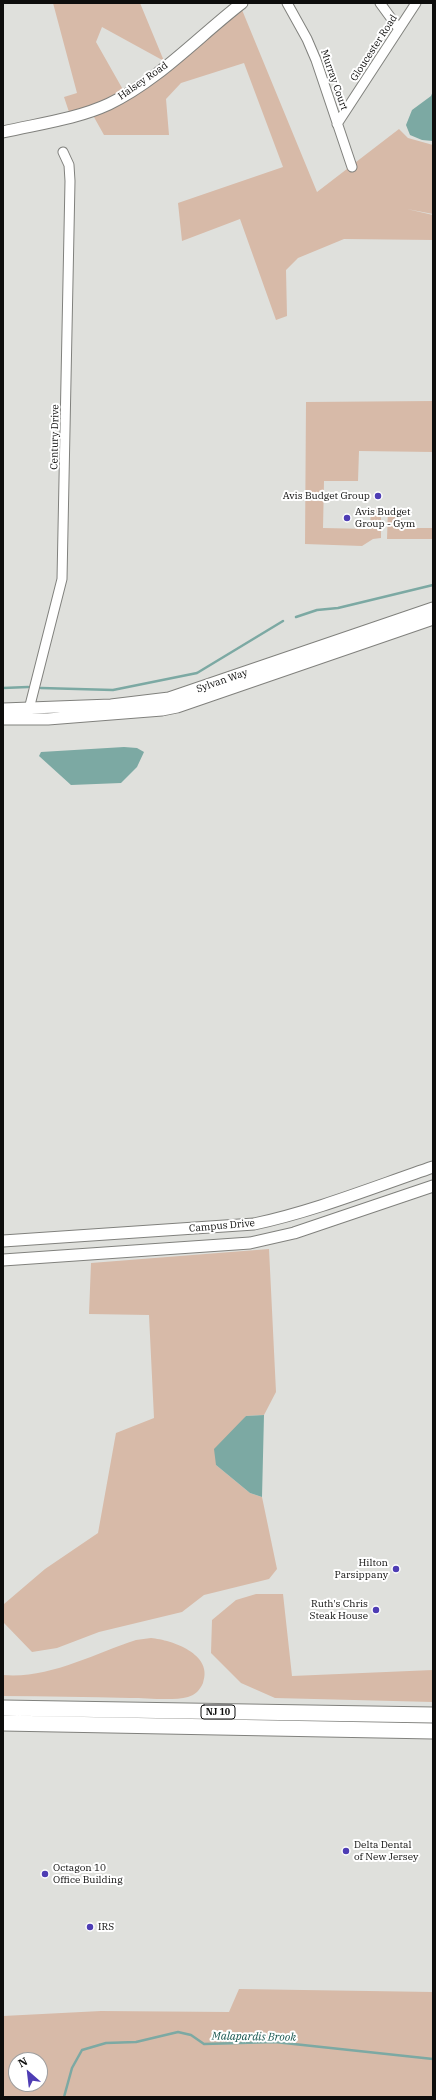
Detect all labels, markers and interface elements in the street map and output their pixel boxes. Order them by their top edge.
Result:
street label: Gloucester Road [348,13,400,83]
street label: Murray Court [318,48,350,112]
street label: Halsey Road [116,59,170,103]
street label: Century Drive [48,404,62,470]
place label: Avis Budget Group [283,490,370,502]
marker: Avis Budget Group [373,491,383,501]
place label: Avis Budget Group - Gym [355,506,415,530]
marker: Avis Budget Group - Gym [342,513,352,523]
street label: Sylvan Way [195,667,249,695]
street label: Campus Drive [189,1217,255,1235]
place label: Hilton Parsippany [335,1557,388,1580]
marker: Hilton Parsippany [391,1564,401,1574]
place label: Ruth's Chris Steak House [310,1598,368,1622]
marker: Ruth's Chris Steak House [371,1605,381,1615]
road number: NJ 10 [201,1705,235,1719]
place label: Delta Dental of New Jersey [354,1839,418,1862]
marker: Delta Dental of New Jersey [341,1846,351,1856]
place label: Octagon 10 Office Building [53,1862,123,1886]
marker: Octagon 10 Office Building [40,1869,50,1879]
place label: IRS [98,1921,114,1933]
marker: IRS [85,1922,95,1932]
water label: Malapardis Brook [212,2030,296,2044]
north arrow [8,2052,48,2092]
text: N [16,2054,30,2071]

